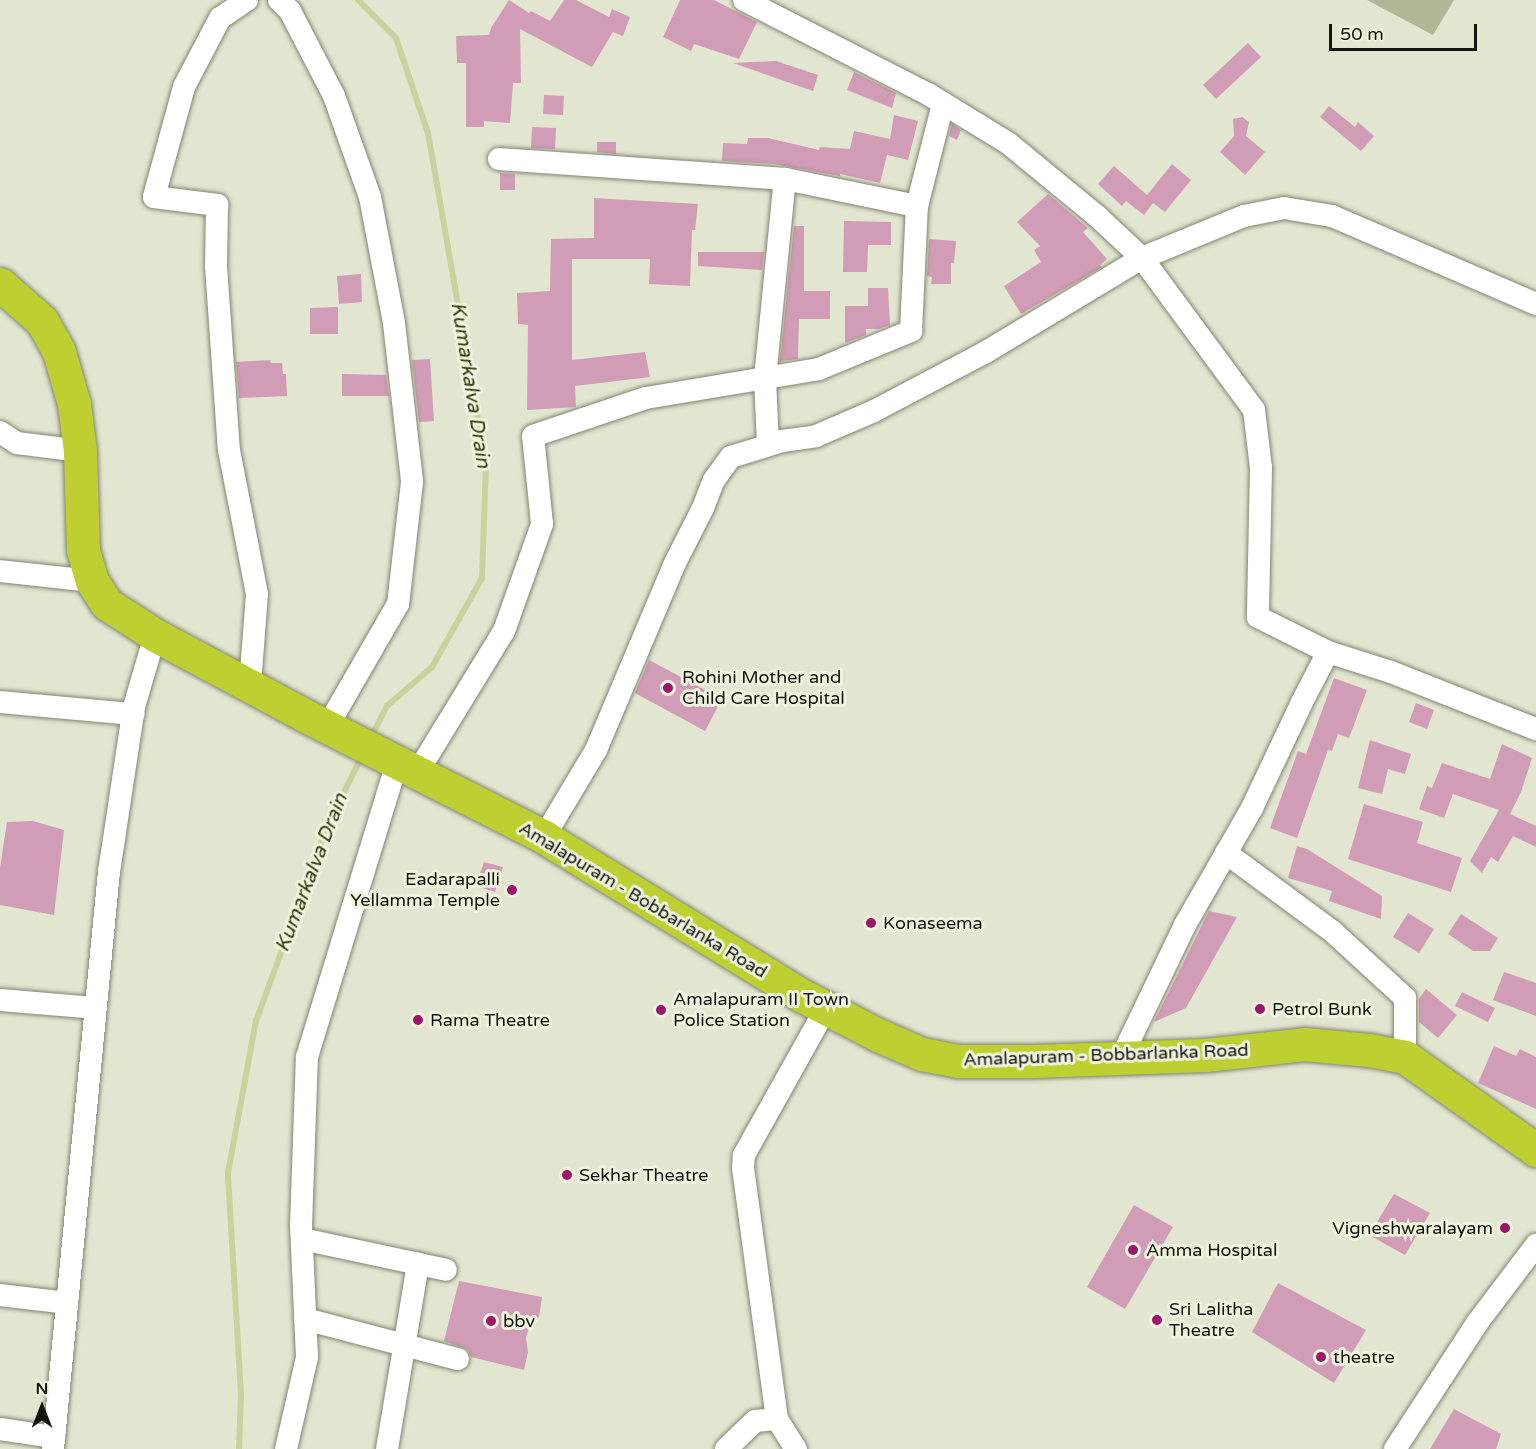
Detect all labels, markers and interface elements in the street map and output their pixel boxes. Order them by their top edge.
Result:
scale bar [1332,12,1480,50]
text: 50 m [1340,23,1384,45]
water label: Kumarkalva Drain [445,300,495,470]
place label: Rohini Mother and Child Care Hospital [682,667,845,710]
marker: Rohini Mother and Child Care Hospital [659,679,677,697]
water label: Kumarkalva Drain [271,790,353,956]
street label: Amalapuram - Bobbarlanka Road [515,817,771,983]
place label: Eadarapalli Yellamma Temple [350,869,500,912]
marker: Eadarapalli Yellamma Temple [505,883,519,897]
place label: Konaseema [883,912,983,934]
marker: Konaseema [864,916,878,930]
place label: Amalapuram II Town Police Station [673,989,849,1032]
place label: Petrol Bunk [1272,998,1372,1020]
marker: Petrol Bunk [1253,1002,1267,1016]
marker: Amalapuram II Town Police Station [654,1003,668,1017]
place label: Rama Theatre [430,1009,550,1031]
marker: Rama Theatre [411,1013,425,1027]
street label: Amalapuram - Bobbarlanka Road [963,1039,1249,1071]
place label: Sekhar Theatre [579,1164,708,1186]
marker: Sekhar Theatre [560,1168,574,1182]
place label: Vigneshwaralayam [1332,1217,1493,1239]
marker: Vigneshwaralayam [1498,1221,1512,1235]
place label: Amma Hospital [1146,1239,1277,1261]
marker: Amma Hospital [1124,1241,1142,1259]
place label: Sri Lalitha Theatre [1169,1299,1253,1342]
place label: bbv [503,1310,535,1332]
marker: Sri Lalitha Theatre [1150,1313,1164,1327]
marker: bbv [484,1314,498,1328]
place label: theatre [1333,1346,1395,1368]
marker: theatre [1314,1350,1328,1364]
north arrow [12,1377,72,1437]
text: N [36,1379,48,1399]

